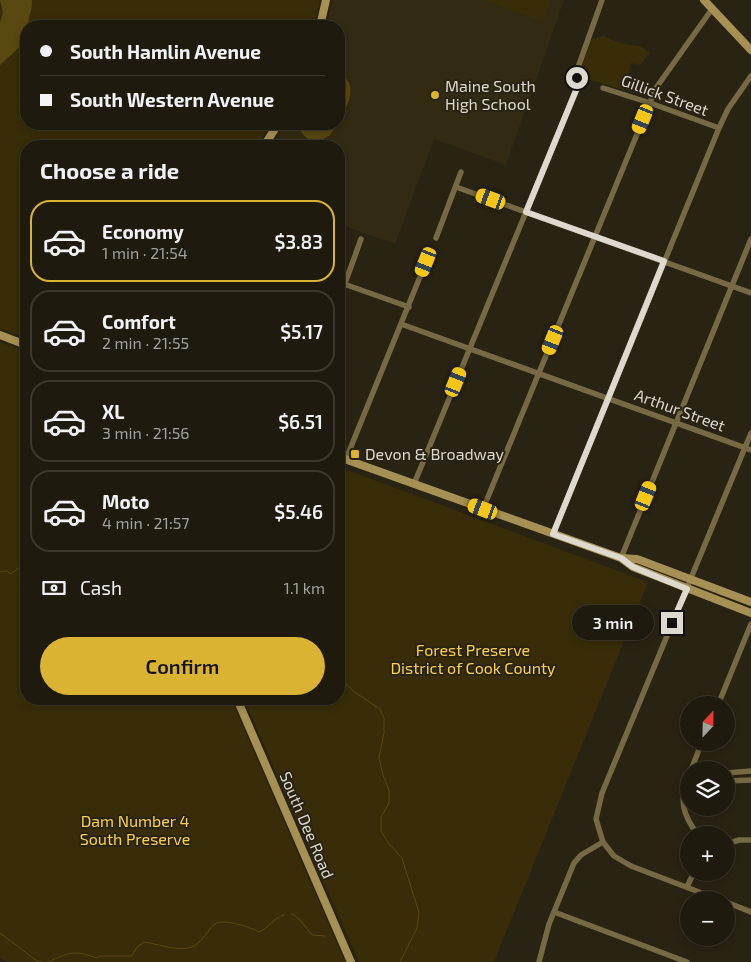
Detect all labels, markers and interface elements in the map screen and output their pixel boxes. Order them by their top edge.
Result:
text: South Hamlin Avenue [70,40,261,63]
route start [566,67,588,89]
street label: Gillick Street [619,70,711,119]
place label: Maine South High School [445,76,536,113]
text: South Western Avenue [70,88,274,111]
marker: Maine South High School [429,89,441,101]
car [630,102,655,136]
text: Choose a ride [40,157,179,183]
car [474,187,507,211]
icon: car [42,219,87,264]
text: Economy [102,220,184,243]
text: $3.83 [275,230,323,253]
text: 1 min · 21:54 [102,243,188,262]
car [413,245,438,279]
icon: car [42,309,87,354]
text: Comfort [102,310,176,333]
text: $5.17 [280,320,323,343]
car [540,323,565,357]
text: 2 min · 21:55 [102,333,189,352]
car [443,365,468,399]
street label: Arthur Street [632,384,728,435]
icon: car [42,399,87,444]
text: XL [102,400,124,423]
text: $6.51 [278,410,323,433]
text: 3 min · 21:56 [102,423,190,442]
place label: Devon & Broadway [365,444,505,463]
marker: Devon & Broadway [349,448,361,460]
car [633,479,658,513]
icon: car [42,489,87,534]
text: Moto [102,490,150,513]
car [466,497,499,521]
text: $5.46 [274,500,323,523]
text: 4 min · 21:57 [102,513,190,532]
icon: cash [40,574,68,602]
text: Cash [80,576,122,599]
text: 1.1 km [284,578,325,597]
callout: 3 min [572,606,654,640]
route end [661,612,683,634]
text: 3 min [593,613,633,632]
button: Confirm [40,637,325,695]
park label: Forest Preserve District of Cook County [390,640,556,677]
north arrow [680,696,735,751]
map controls [680,696,735,946]
button: layers [680,761,735,816]
street label: South Dee Road [276,768,339,881]
park label: Dam Number 4 South Preserve [80,811,190,848]
button: + [680,826,735,881]
button: − [680,891,735,946]

